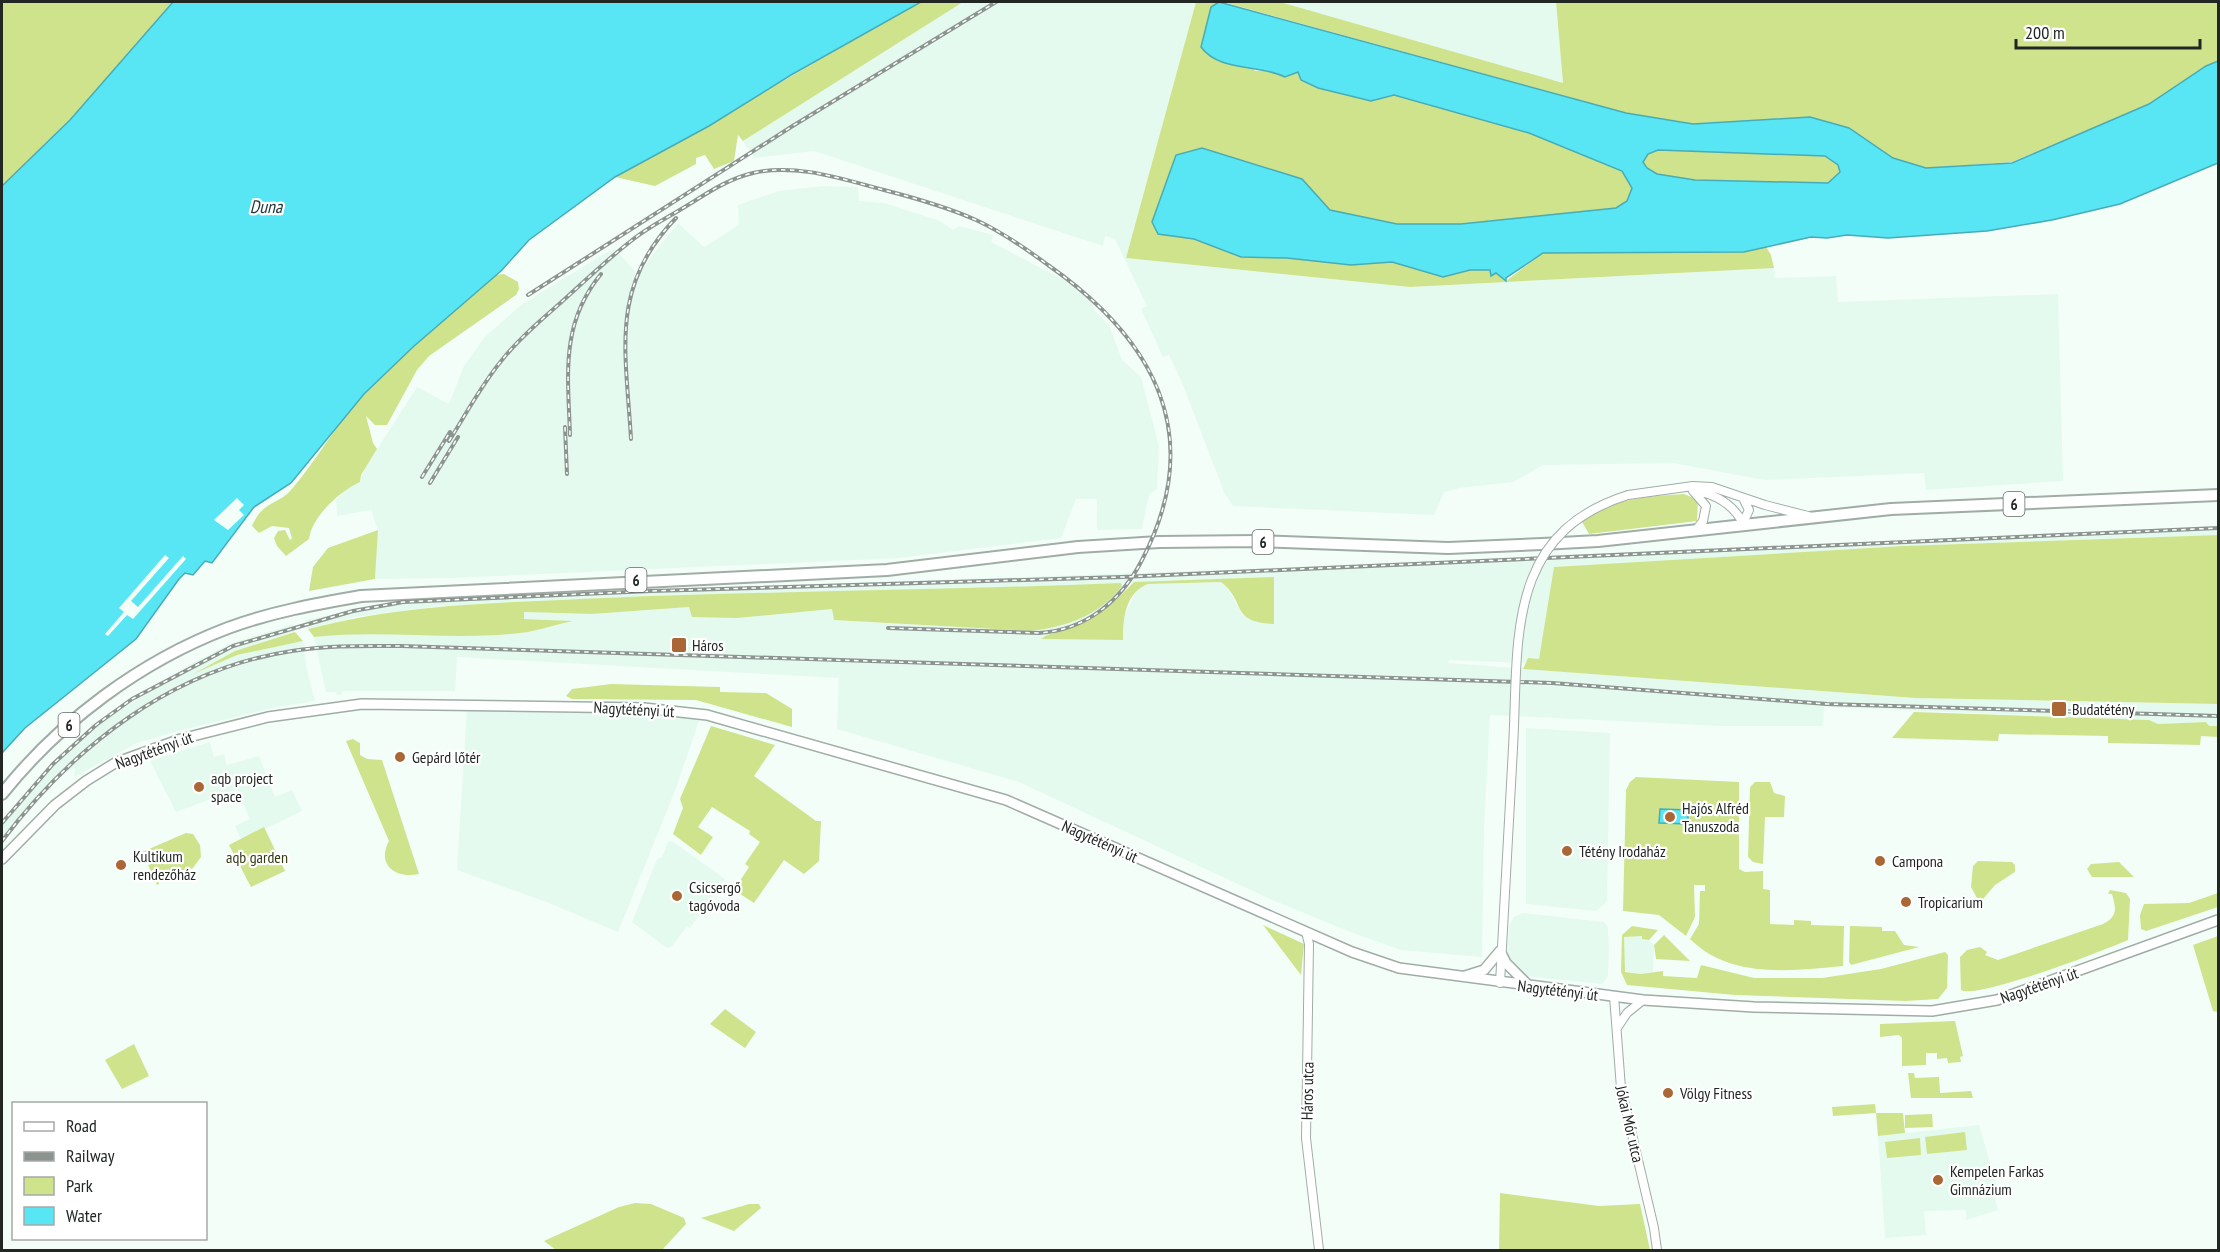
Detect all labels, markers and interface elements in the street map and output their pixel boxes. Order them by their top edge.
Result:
scale bar [2016,12,2200,50]
text: 200 m [2025,21,2065,44]
water label: Duna [250,195,283,218]
road number: 6 [2004,492,2024,516]
road number: 6 [1252,530,1274,554]
road number: 6 [626,568,646,592]
place label: Háros [692,635,724,655]
marker: Háros [670,636,688,654]
street label: Nagytétényi út [593,697,676,721]
place label: Budatétény [2072,699,2135,719]
marker: Budatétény [2050,700,2068,718]
road number: 6 [58,713,80,737]
street label: Nagytétényi út [113,727,196,773]
place label: Gepárd lőtér [412,747,481,767]
marker: Gepárd lőtér [393,750,407,764]
place label: aqb project space [211,768,274,806]
marker: aqb project space [192,780,206,794]
place label: Hajós Alfréd Tanuszoda [1682,798,1749,836]
marker: Hajós Alfréd Tanuszoda [1663,810,1677,824]
street label: Nagytétényi út [1059,815,1142,867]
place label: Tétény Irodaház [1579,841,1666,861]
marker: Tétény Irodaház [1560,844,1574,858]
place label: Kultikum rendezőház [133,846,196,884]
park label: aqb garden [226,847,288,867]
place label: Campona [1892,851,1943,871]
marker: Campona [1873,854,1887,868]
marker: Kultikum rendezőház [114,858,128,872]
place label: Csicsergő tagóvoda [689,877,741,915]
marker: Csicsergő tagóvoda [670,889,684,903]
place label: Tropicarium [1918,892,1983,912]
marker: Tropicarium [1899,895,1913,909]
street label: Nagytétényi út [1997,962,2081,1008]
street label: Nagytétényi út [1517,975,1600,1005]
street label: Háros utca [1296,1062,1318,1120]
street label: Jókai Mór utca [1611,1083,1649,1164]
place label: Völgy Fitness [1679,1083,1752,1103]
marker: Völgy Fitness [1661,1086,1675,1100]
legend [12,1102,207,1240]
text: Road [66,1114,97,1137]
text: Railway [66,1144,115,1167]
place label: Kempelen Farkas Gimnázium [1950,1161,2044,1199]
marker: Kempelen Farkas Gimnázium [1931,1173,1945,1187]
text: Park [66,1174,93,1197]
text: Water [66,1204,102,1227]

